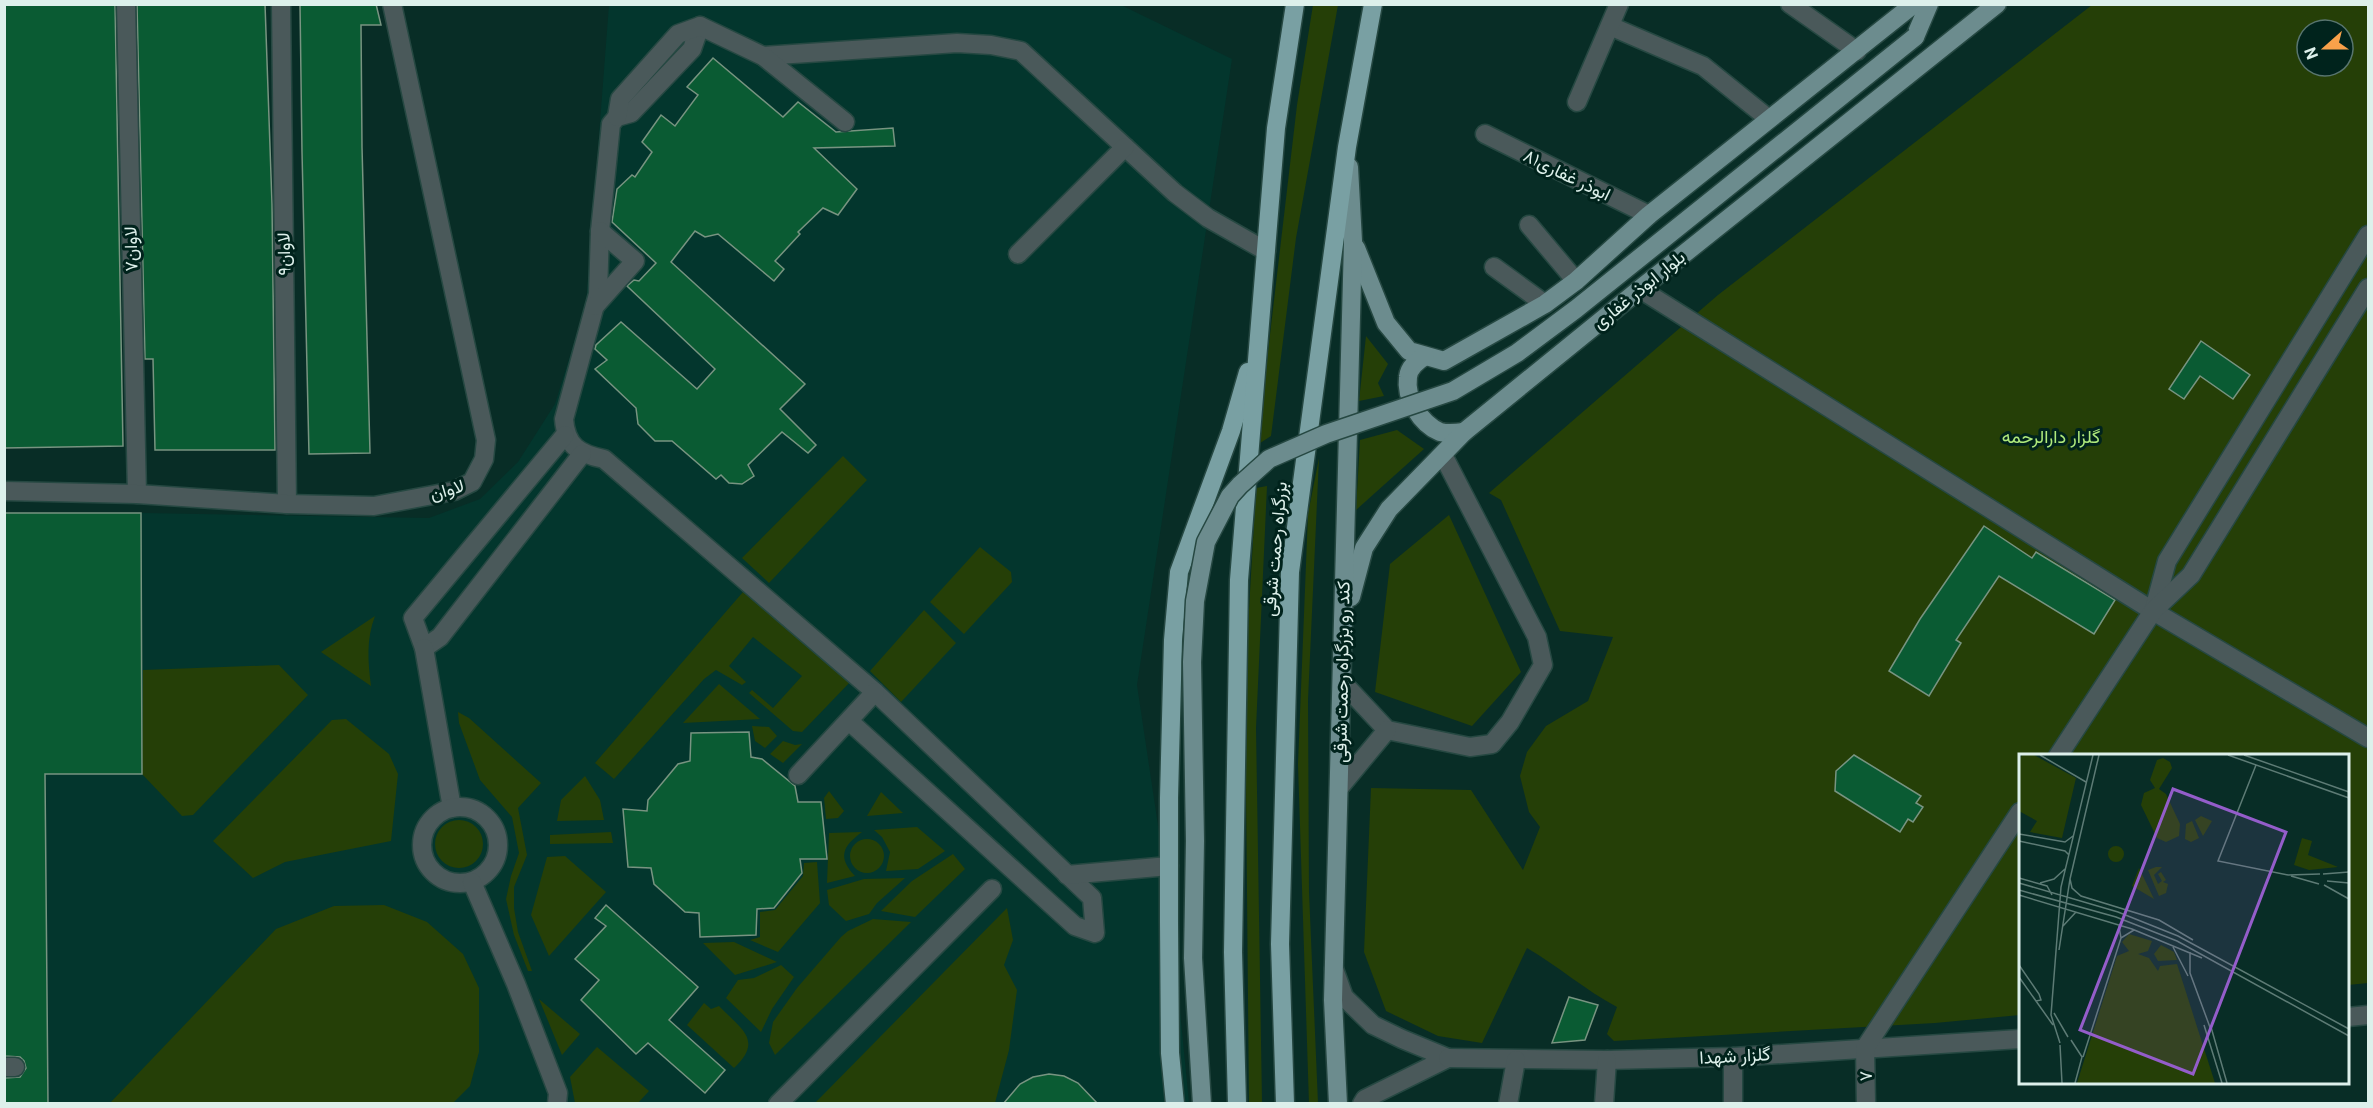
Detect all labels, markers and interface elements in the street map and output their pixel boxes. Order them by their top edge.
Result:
north arrow [2295,18,2355,78]
text: N [2301,45,2322,62]
street label: ۸۱ابوذر غفاری [1520,144,1614,206]
street label: ۷لاوان [120,226,142,272]
street label: ۹لاوان [273,232,295,276]
street label: بلوار ابوذر غفاری [1588,246,1690,334]
park label: گلزار دارالرحمه [2002,426,2100,448]
street label: لاوان [427,475,467,505]
street label: بزرگراه رحمت شرقی [1258,481,1292,617]
street label: کند رو بزرگراه رحمت شرقی [1329,581,1355,763]
inset map [2019,754,2349,1084]
street label: گلزار شهدا [1699,1043,1771,1069]
street label: ۷ [1855,1071,1876,1081]

